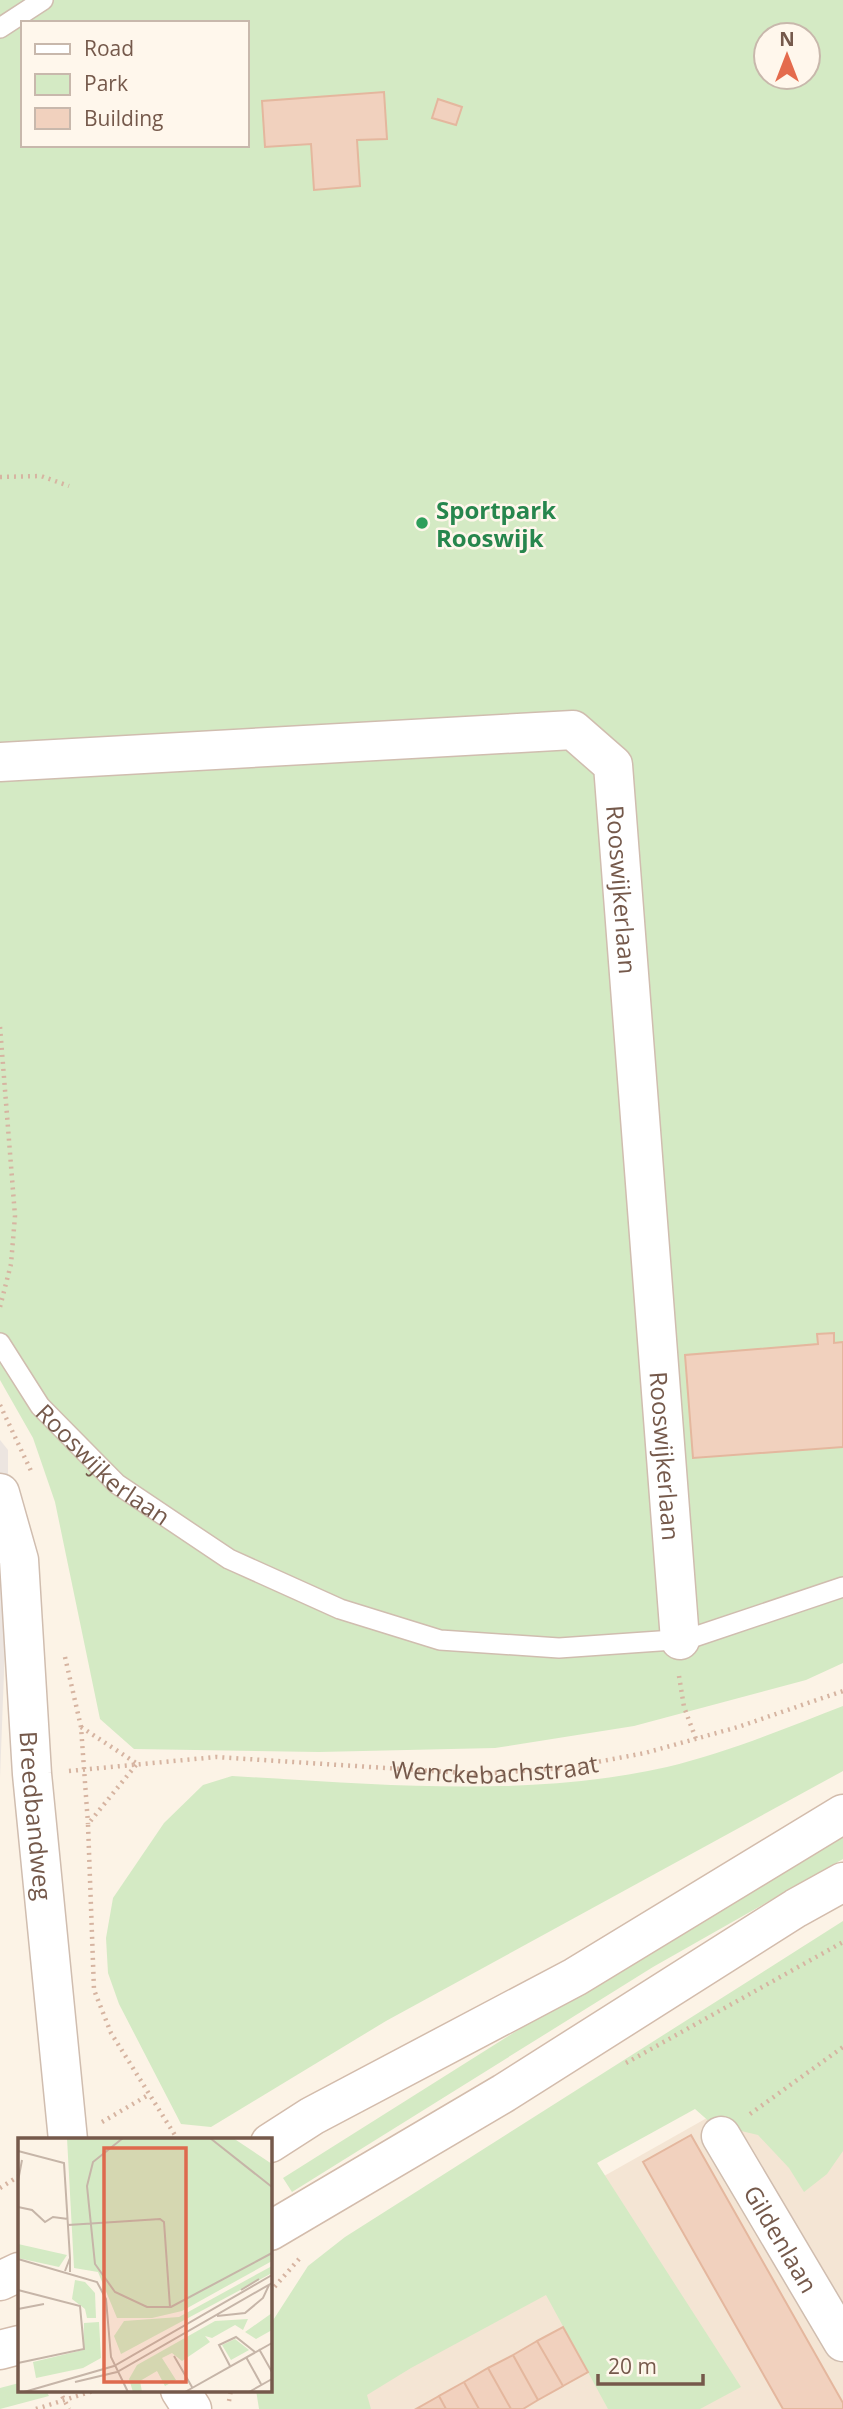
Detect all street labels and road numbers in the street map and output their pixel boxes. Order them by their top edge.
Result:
street label: Rooswijkerlaan [600,804,645,975]
street label: Rooswijkerlaan [643,1370,689,1542]
street label: Rooswijkerlaan [29,1396,177,1532]
street label: Breedbandweg [13,1730,61,1902]
street label: Wenckebachstraat [390,1746,601,1790]
street label: Gildenlaan [737,2178,826,2298]

